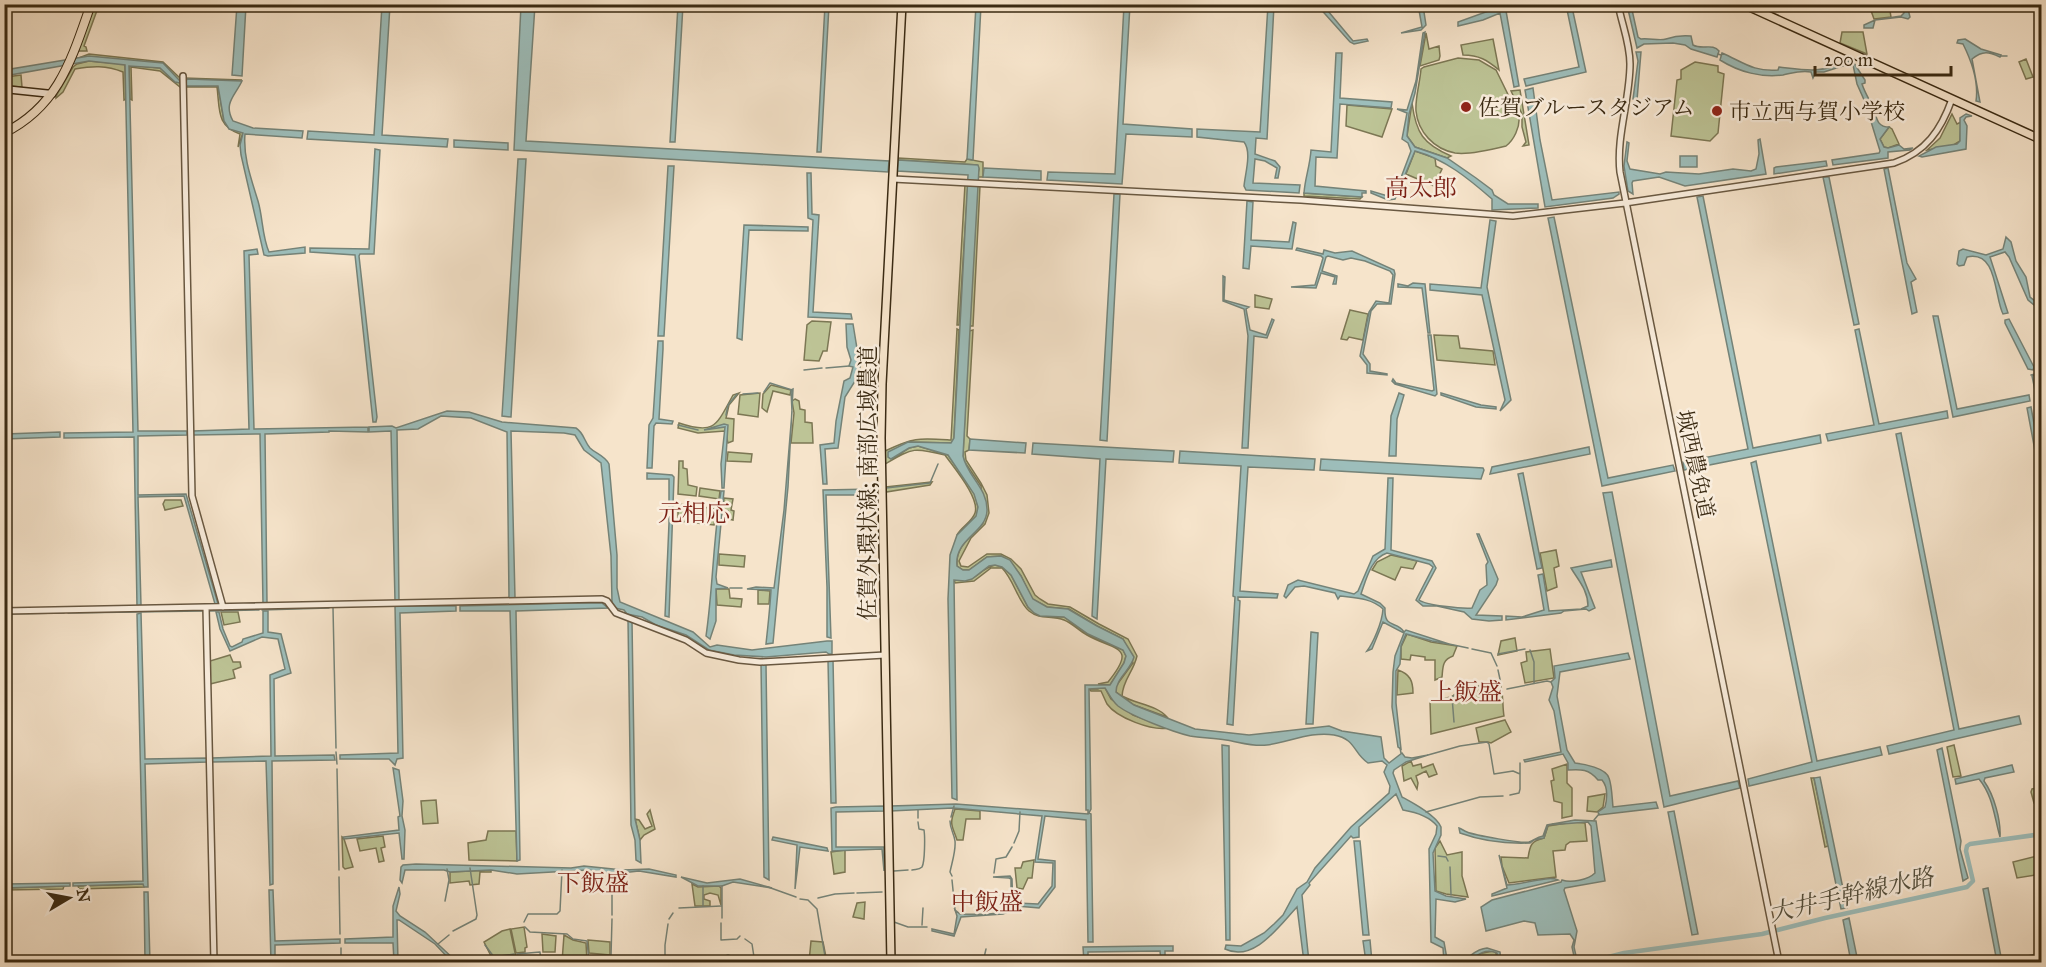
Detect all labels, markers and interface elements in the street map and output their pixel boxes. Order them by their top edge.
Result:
scale bar [1815,39,1952,77]
text: 200 m [1824,49,1873,71]
place label: 佐賀ブルースタジアム [1478,94,1694,121]
place label: 市立西与賀小学校 [1729,98,1905,125]
marker: 佐賀ブルースタジアム [1459,100,1473,114]
marker: 市立西与賀小学校 [1710,104,1724,118]
district label: 高太郎 [1385,173,1457,203]
street label: 佐賀外環状線; 南部広域農道 [854,346,881,620]
street label: 城西農免道 [1671,407,1720,521]
district label: 元相応 [658,498,730,528]
district label: 上飯盛 [1430,677,1502,707]
water label: 大井手幹線水路 [1766,861,1938,929]
north arrow [39,868,99,928]
district label: 下飯盛 [557,868,629,898]
text: N [73,887,94,904]
district label: 中飯盛 [951,887,1023,917]

